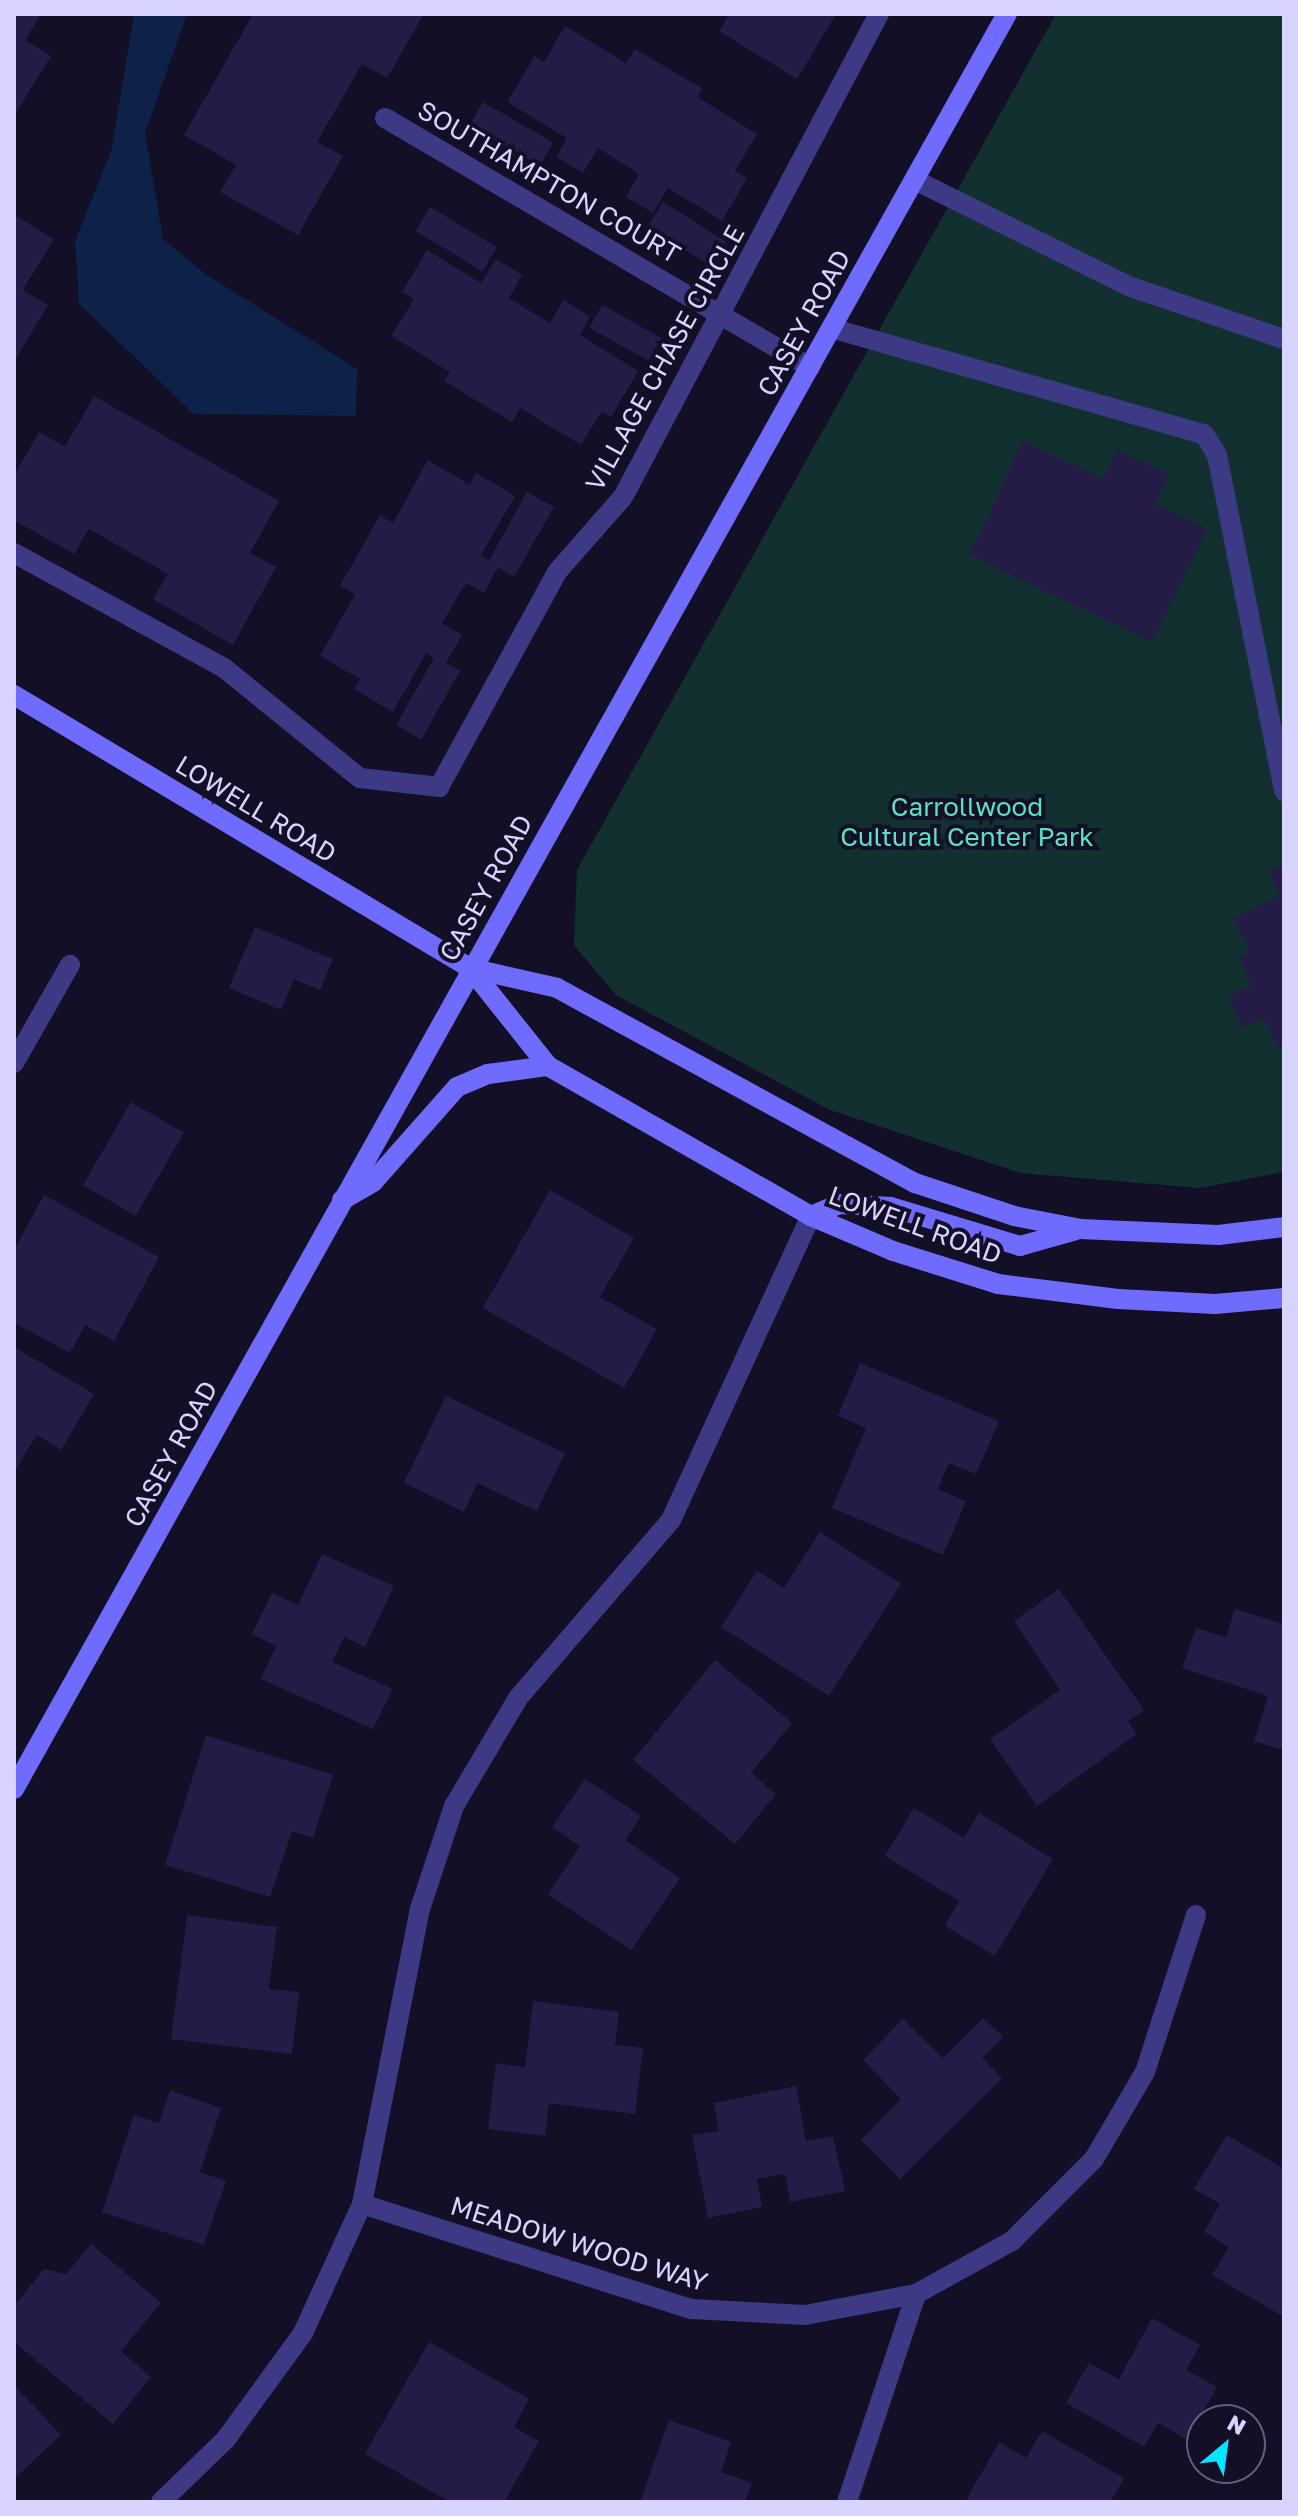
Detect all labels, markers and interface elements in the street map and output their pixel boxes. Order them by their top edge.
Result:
street label: SOUTHAMPTON COURT [412,94,686,270]
street label: VILLAGE CHASE CIRCLE [579,220,751,496]
street label: CASEY ROAD [751,244,857,402]
street label: LOWELL ROAD [170,749,342,869]
park label: Carrollwood Cultural Center Park [840,791,1094,852]
street label: CASEY ROAD [433,809,539,967]
street label: LOWELL ROAD [824,1179,1006,1271]
street label: CASEY ROAD [118,1375,224,1533]
street label: MEADOW WOOD WAY [447,2190,711,2298]
north arrow [1186,2404,1266,2484]
text: N [1223,2408,1251,2440]

